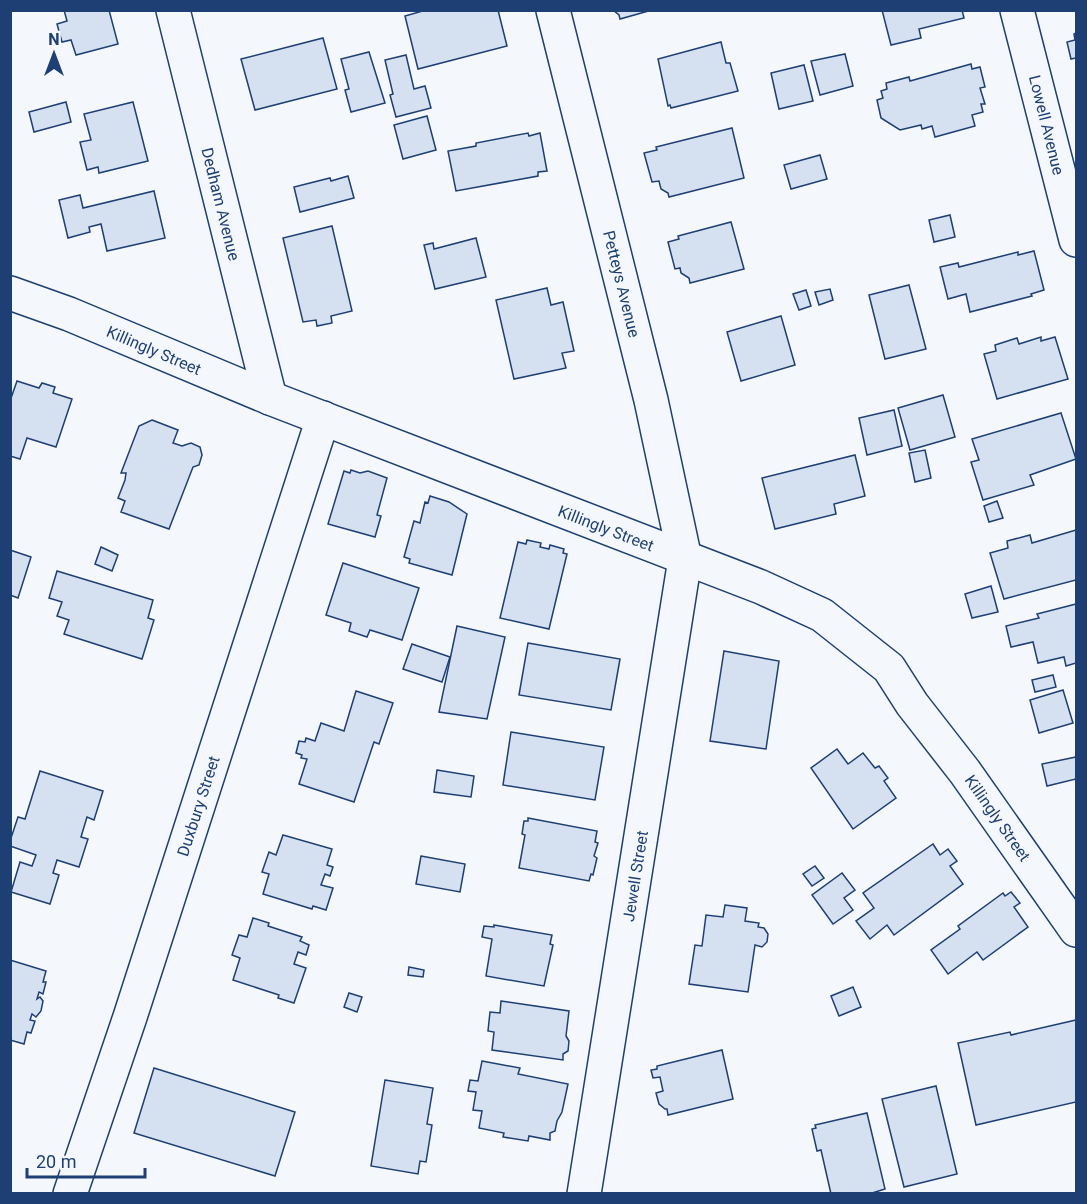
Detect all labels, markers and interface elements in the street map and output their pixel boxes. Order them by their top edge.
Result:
north arrow [24,24,84,84]
text: N [48,30,60,49]
street label: Lowell Avenue [1025,73,1068,177]
street label: Dedham Avenue [197,146,244,263]
street label: Petteys Avenue [599,229,644,340]
street label: Killingly Street [104,322,204,379]
street label: Killingly Street [555,501,656,555]
street label: Duxbury Street [173,754,224,859]
street label: Killingly Street [961,771,1034,865]
street label: Jewell Street [619,829,652,923]
scale bar [27,1141,146,1179]
text: 20 m [36,1151,76,1172]

